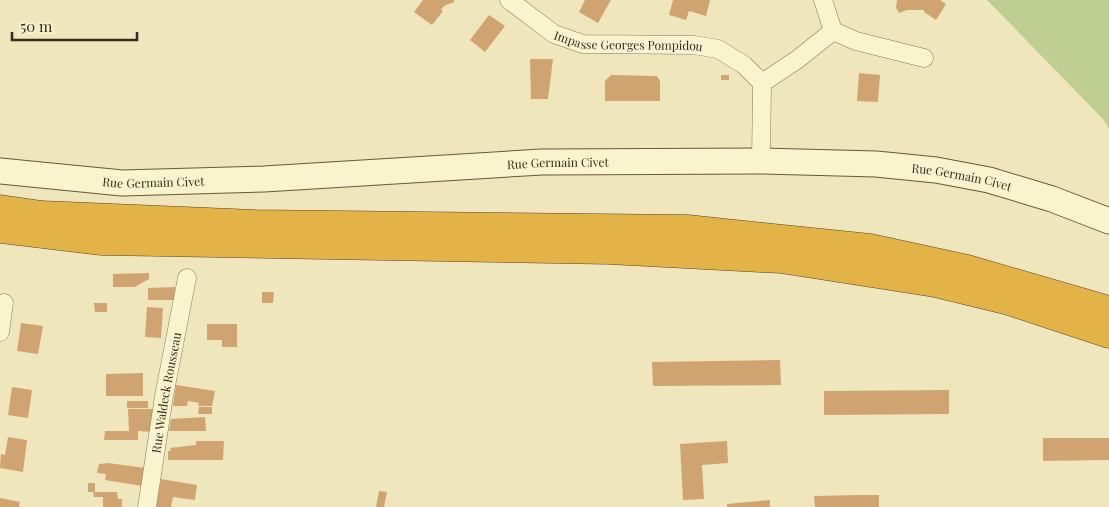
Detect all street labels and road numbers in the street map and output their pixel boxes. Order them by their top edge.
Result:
street label: Impasse Georges Pompidou [552,27,704,54]
street label: Rue Germain Civet [506,154,610,172]
street label: Rue Germain Civet [911,160,1015,195]
street label: Rue Germain Civet [102,173,205,191]
street label: Rue Waldeck Rousseau [147,331,184,454]

